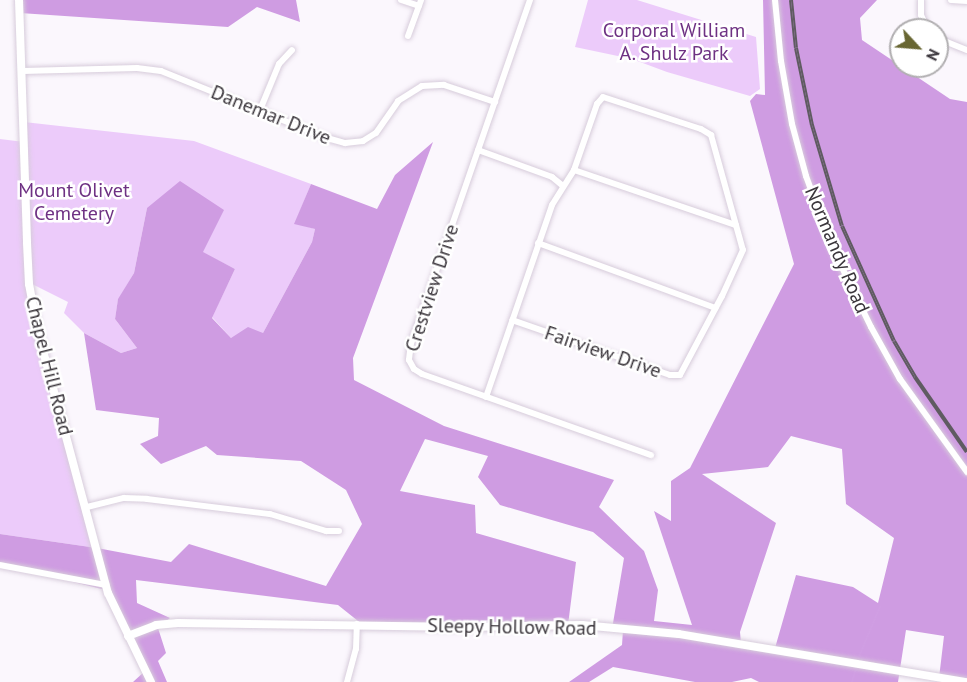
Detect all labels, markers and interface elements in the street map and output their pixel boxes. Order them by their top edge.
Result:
north arrow [889,18,949,78]
park label: Corporal William A. Shulz Park [603,19,745,66]
text: N [922,46,945,64]
street label: Danemar Drive [208,80,334,150]
park label: Mount Olivet Cemetery [18,179,130,226]
street label: Normandy Road [799,183,875,317]
street label: Crestview Drive [400,221,464,355]
street label: Chapel Hill Road [20,294,78,438]
street label: Fairview Drive [541,321,665,383]
street label: Sleepy Hollow Road [427,614,597,640]

